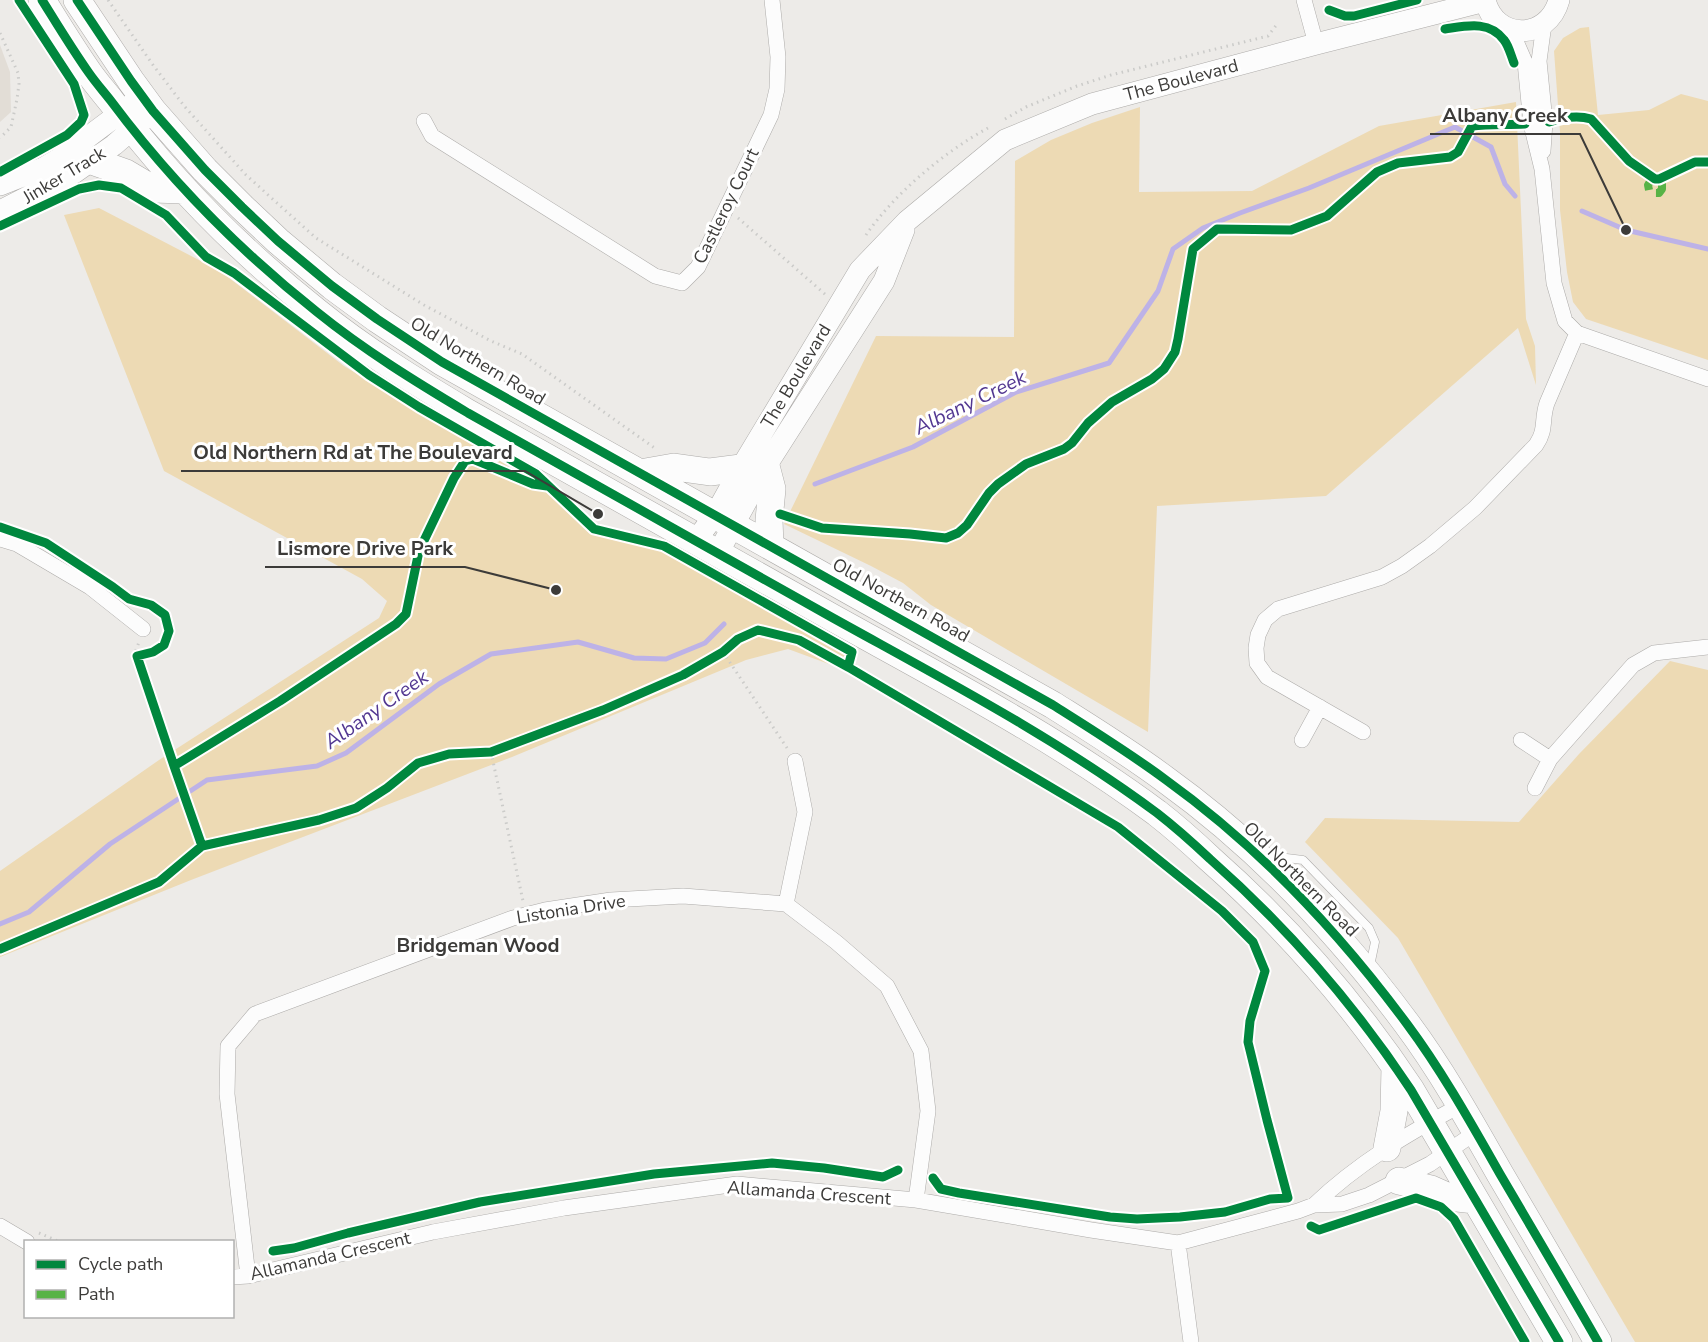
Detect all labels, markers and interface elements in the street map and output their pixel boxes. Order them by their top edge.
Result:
street label: The Boulevard [1121,53,1241,107]
callout: Albany Creek [1430,96,1580,134]
text: Albany Creek [1442,102,1569,129]
street label: Jinker Track [17,140,111,210]
street label: Castleroy Court [688,144,765,268]
street label: Old Northern Road [406,311,550,411]
street label: The Boulevard [755,319,837,433]
water label: Albany Creek [909,363,1032,442]
callout: Old Northern Rd at The Boulevard [181,433,525,471]
text: Old Northern Rd at The Boulevard [193,439,513,466]
callout: Lismore Drive Park [265,529,465,567]
text: Lismore Drive Park [277,535,454,562]
street label: Old Northern Road [828,552,974,648]
water label: Albany Creek [318,663,434,756]
street label: Old Northern Road [1238,816,1364,942]
street label: Listonia Drive [515,889,627,929]
district label: Bridgeman Wood [396,932,560,959]
street label: Allamanda Crescent [726,1175,892,1211]
street label: Allamanda Crescent [247,1226,413,1286]
legend [24,1240,234,1318]
text: Cycle path [78,1252,163,1276]
text: Path [78,1282,115,1306]

